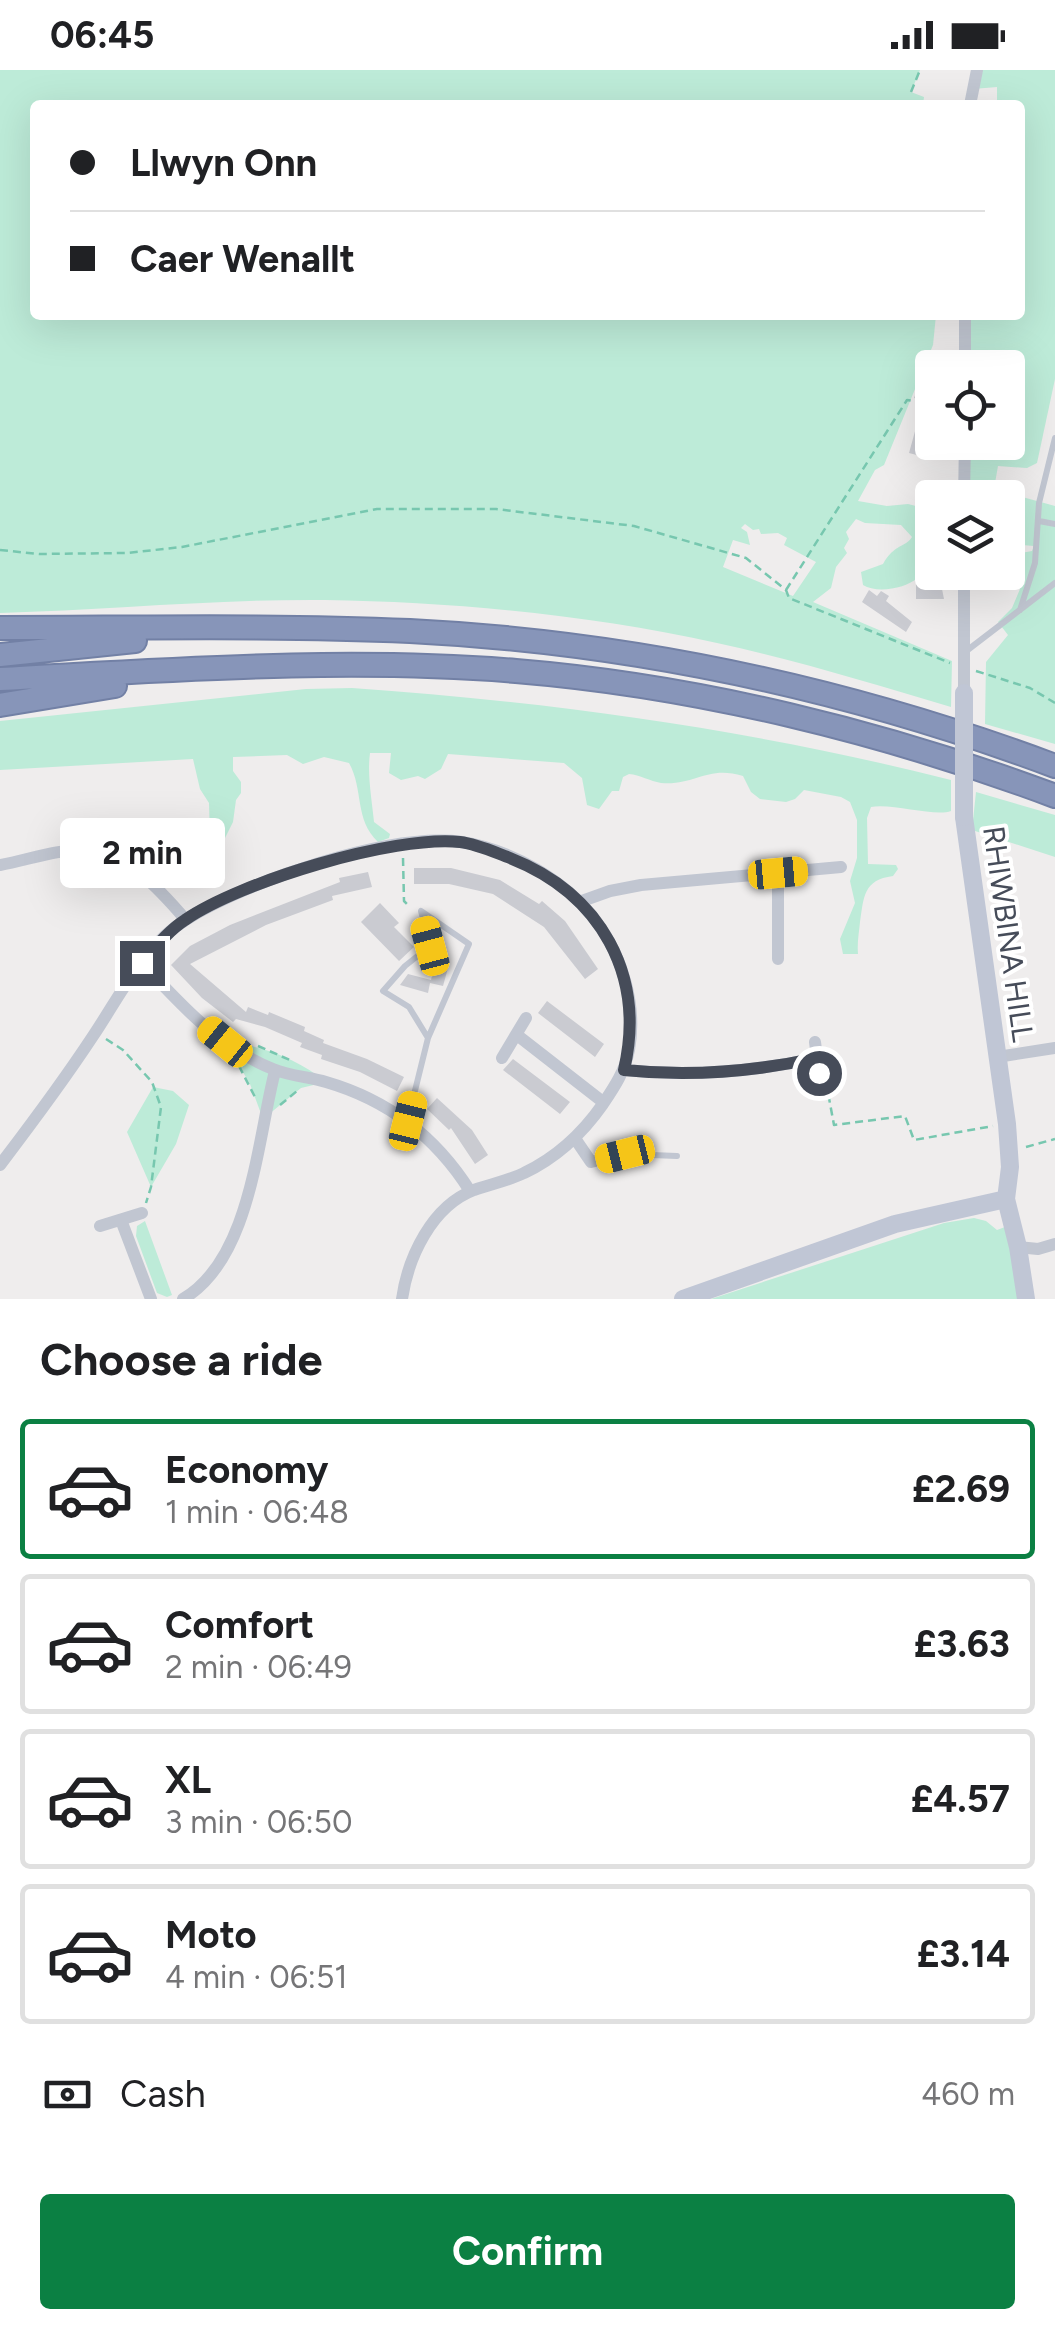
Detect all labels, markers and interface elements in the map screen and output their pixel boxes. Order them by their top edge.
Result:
text: 06:45 [50,12,154,58]
text: Llwyn Onn [130,140,317,186]
text: Caer Wenallt [130,236,355,282]
map controls [915,350,1025,590]
button: locate [915,350,1025,460]
button: layers [915,480,1025,590]
callout: 2 min [59,818,224,888]
street label: RHIWBINA HILL [975,824,1042,1045]
text: 2 min [102,834,183,872]
car [747,855,809,891]
car [408,913,452,979]
route end [120,941,165,986]
car [192,1011,258,1073]
route start [797,1051,842,1096]
car [386,1088,430,1154]
car [592,1132,658,1176]
text: Choose a ride [40,1332,322,1386]
icon: car [45,1444,135,1534]
text: Economy [165,1447,328,1493]
text: £2.69 [912,1466,1010,1512]
text: 1 min · 06:48 [165,1493,349,1531]
icon: car [45,1599,135,1689]
text: Comfort [165,1602,314,1648]
text: £3.63 [914,1621,1010,1667]
text: 2 min · 06:49 [165,1648,352,1686]
icon: car [45,1754,135,1844]
text: XL [165,1757,211,1803]
text: £4.57 [911,1776,1010,1822]
text: 3 min · 06:50 [165,1803,352,1841]
icon: car [45,1909,135,1999]
text: Moto [165,1912,257,1958]
text: £3.14 [917,1931,1010,1977]
text: 4 min · 06:51 [165,1958,348,1996]
icon: cash [40,2067,95,2122]
text: Cash [120,2071,206,2117]
text: 460 m [921,2075,1015,2113]
button: Confirm [40,2194,1015,2309]

